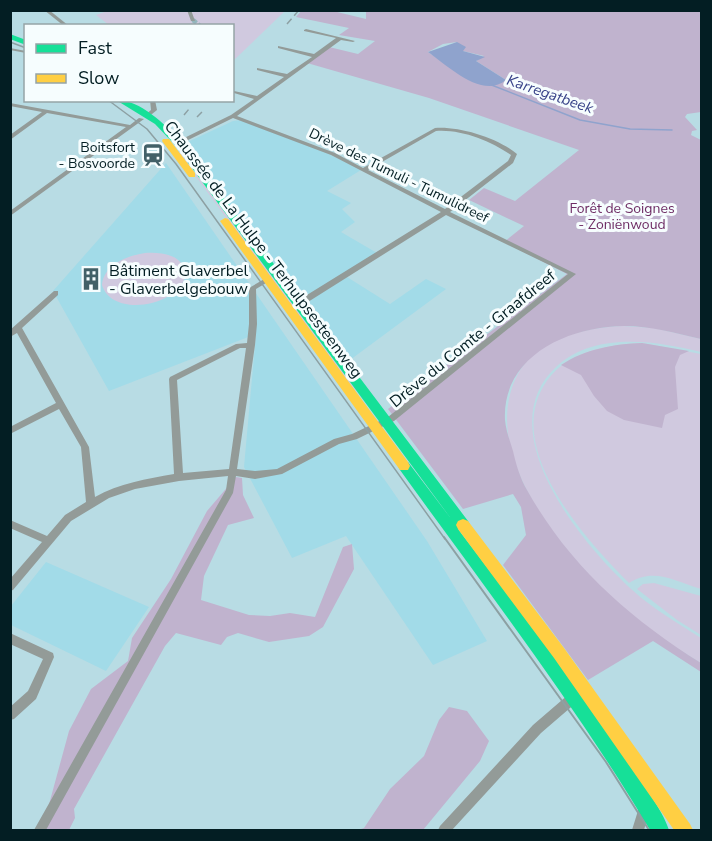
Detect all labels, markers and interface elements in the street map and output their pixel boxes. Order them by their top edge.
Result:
legend [24,24,234,102]
text: Fast [78,36,113,60]
text: Slow [78,66,119,90]
water label: Karregatbeek [504,70,596,118]
street label: Chaussée de La Hulpe - Terhulpsesteenweg [159,116,367,383]
street label: Drève des Tumuli - Tumulidreef [306,124,492,227]
place label: Boitsfort - Bosvoorde [58,138,135,173]
station icon: Boitsfort - Bosvoorde [140,142,166,168]
park label: Forêt de Soignes - Zoniënwoud [569,199,675,234]
place label: Bâtiment Glaverbel - Glaverbelgebouw [109,260,249,300]
street label: Drève du Comte - Graafdreef [385,265,561,413]
building icon: Bâtiment Glaverbel - Glaverbelgebouw [78,266,104,292]

